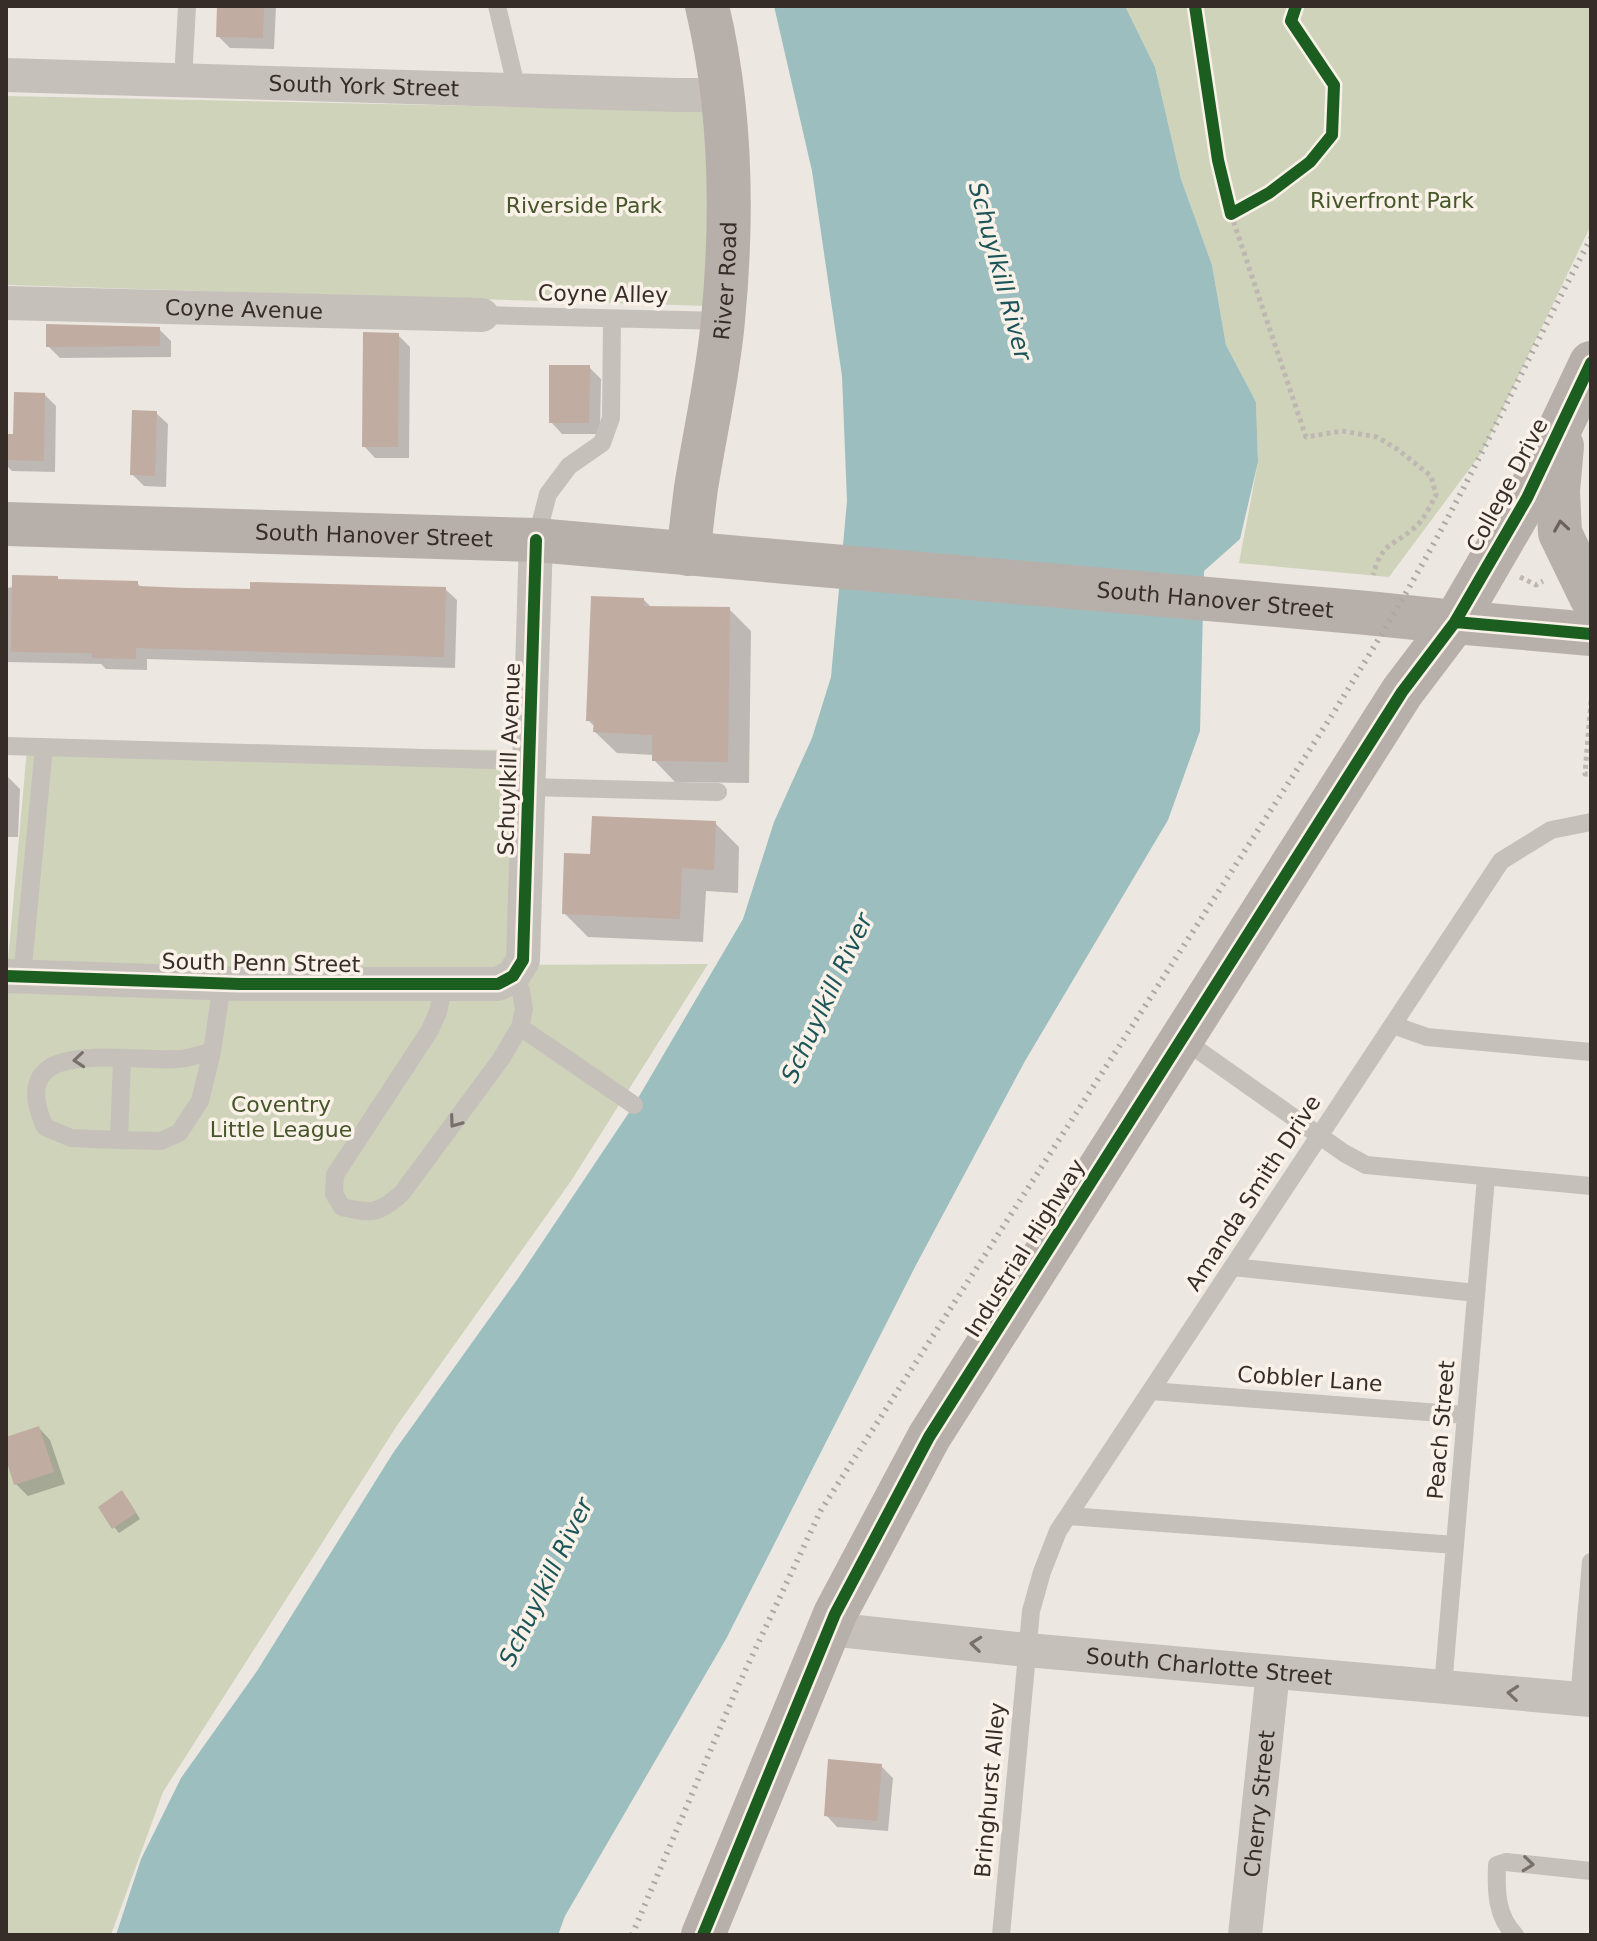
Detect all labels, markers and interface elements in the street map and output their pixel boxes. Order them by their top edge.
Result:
street label: South York Street [268,70,460,101]
water label: Schuylkill River [963,179,1038,365]
park label: Riverfront Park [1310,188,1474,213]
park label: Riverside Park [506,193,663,218]
street label: River Road [708,221,741,342]
street label: Coyne Alley [538,280,668,308]
street label: Coyne Avenue [165,295,323,323]
street label: College Drive [1461,414,1553,556]
street label: South Hanover Street [255,519,493,551]
one-way arrow [1553,519,1570,533]
street label: South Hanover Street [1096,577,1335,623]
street label: Schuylkill Avenue [493,662,525,856]
water label: Schuylkill River [776,907,879,1087]
street label: South Penn Street [161,949,361,977]
one-way arrow [73,1051,86,1068]
street label: Amanda Smith Drive [1180,1091,1326,1295]
park label: Coventry Little League [210,1092,352,1142]
one-way arrow [450,1113,464,1128]
street label: Industrial Highway [960,1154,1090,1342]
street label: Peach Street [1422,1359,1460,1501]
street label: Cobbler Lane [1236,1361,1384,1397]
water label: Schuylkill River [493,1492,600,1671]
one-way arrow [969,1635,982,1652]
street label: South Charlotte Street [1085,1643,1334,1690]
one-way arrow [1506,1685,1519,1702]
street label: Bringhurst Alley [970,1701,1010,1879]
street label: Cherry Street [1239,1729,1279,1878]
one-way arrow [1522,1856,1535,1873]

